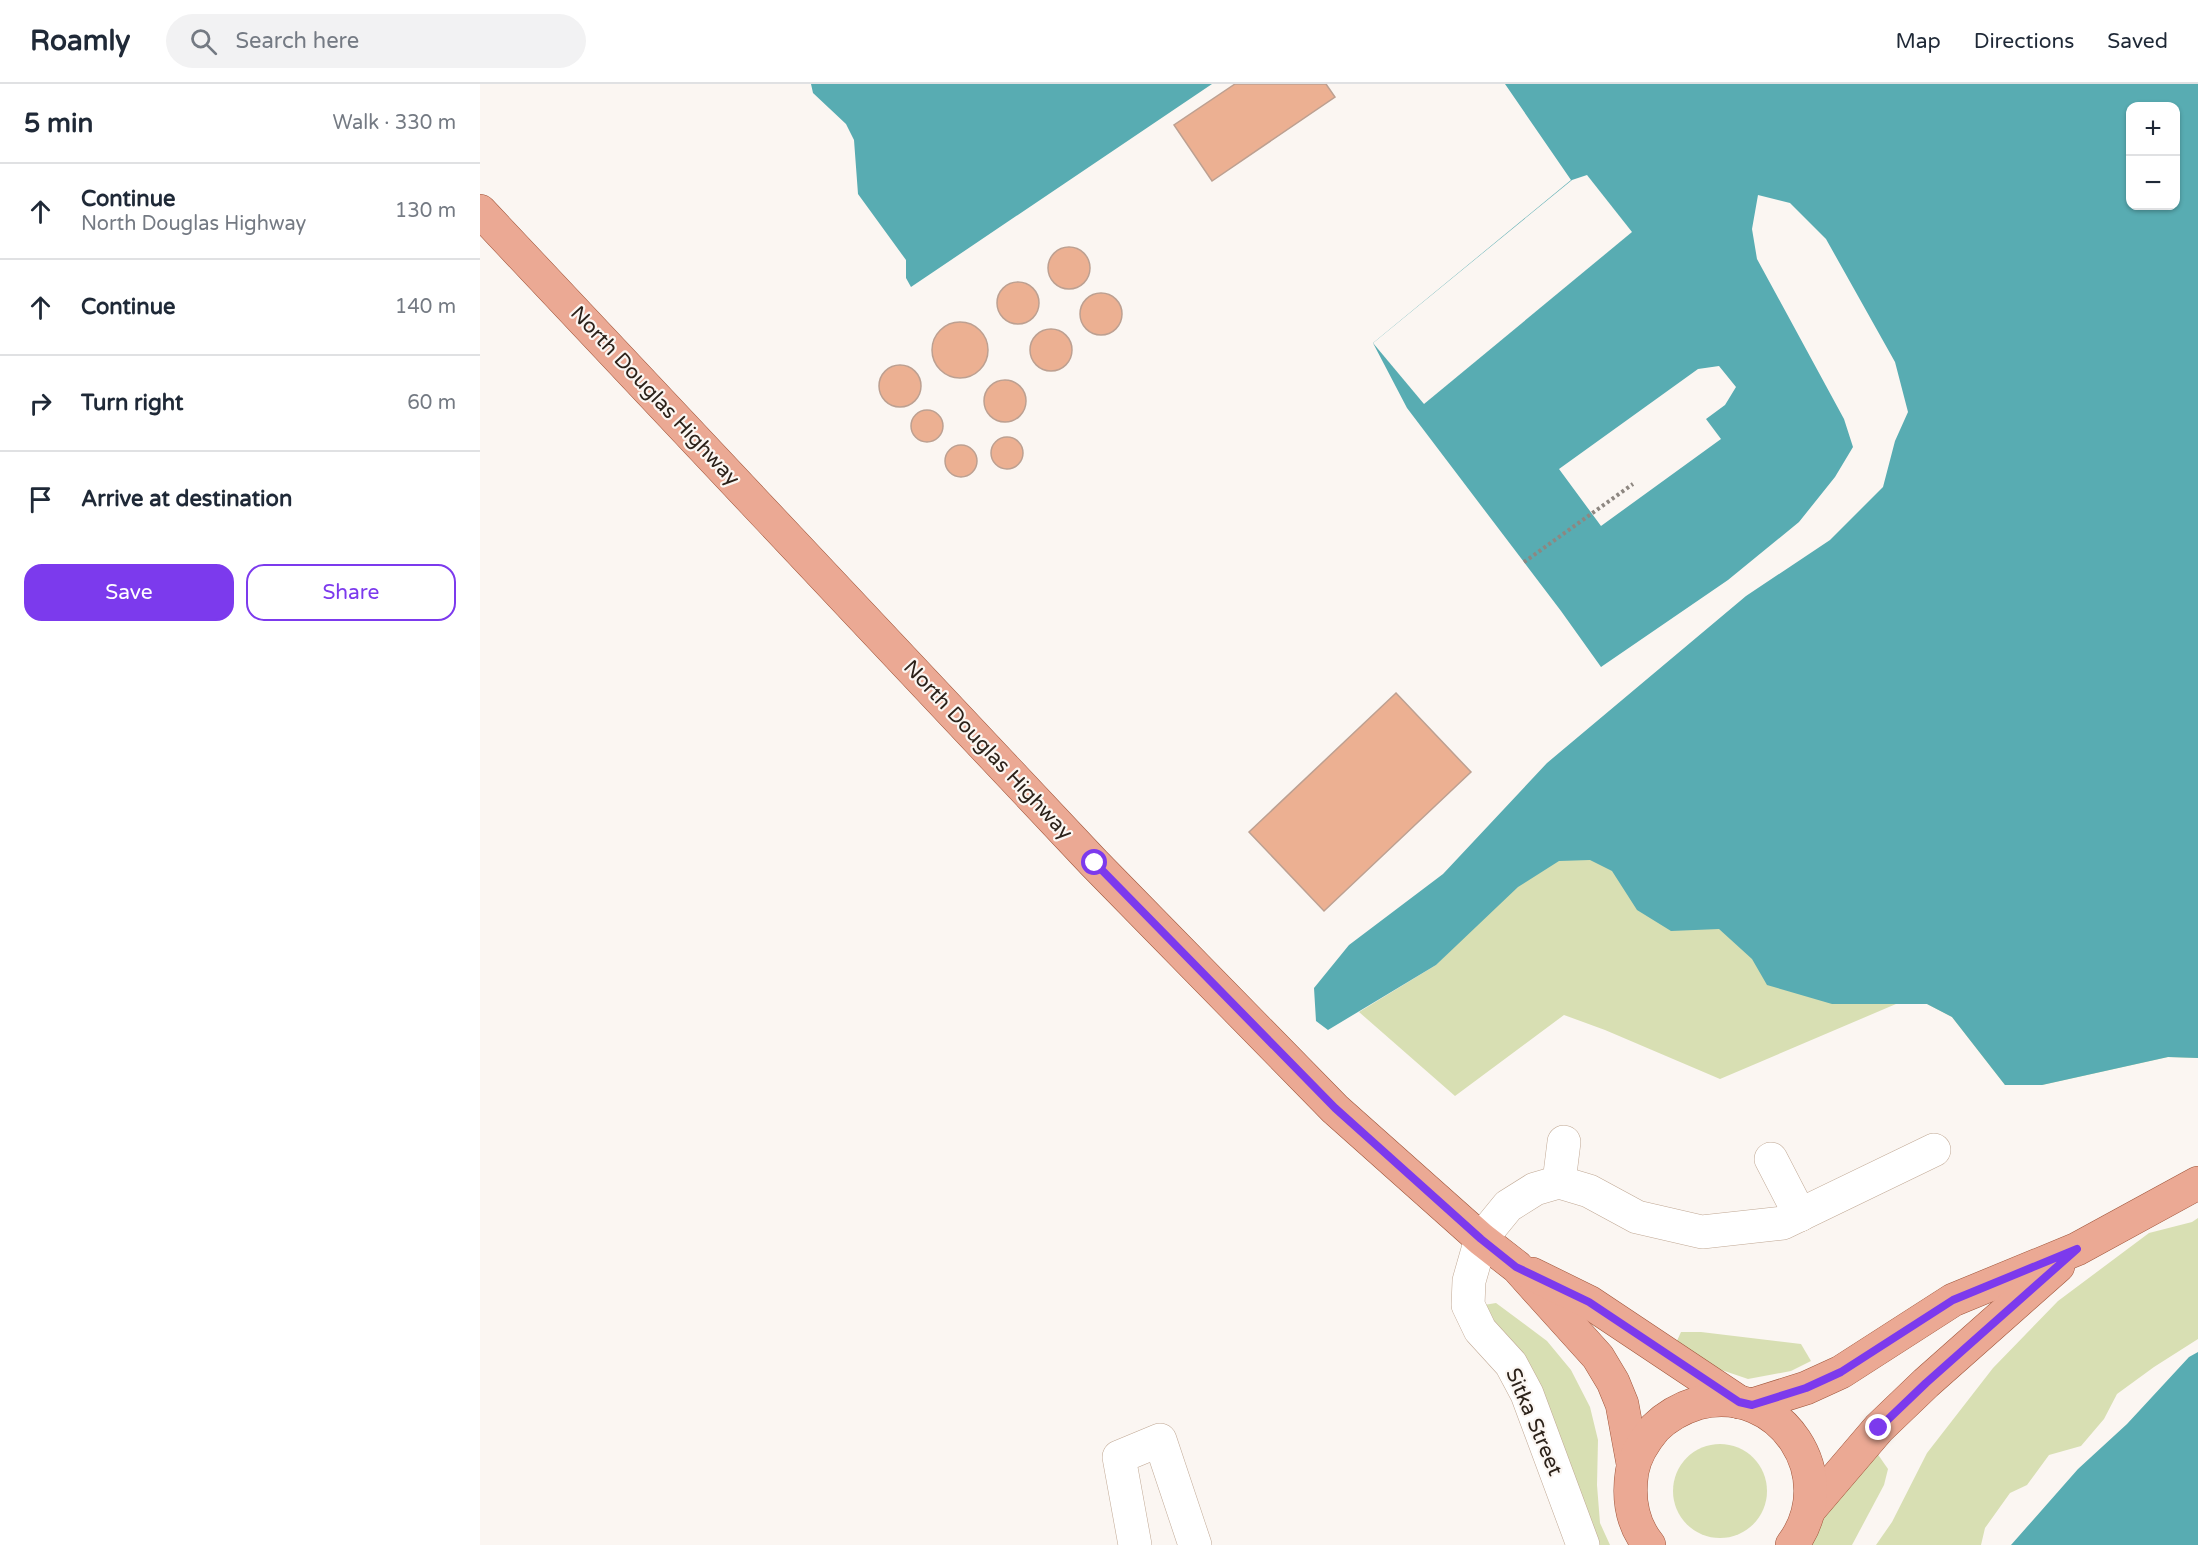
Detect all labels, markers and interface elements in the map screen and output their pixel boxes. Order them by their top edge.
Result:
search box [166,14,586,68]
text: Roamly [30,24,130,58]
icon: search [187,25,220,58]
text: Search here [235,28,359,54]
text: Map [1895,29,1941,54]
text: Directions [1974,29,2074,54]
text: Saved [2107,29,2168,54]
map controls [2126,102,2180,210]
button: + [2126,102,2180,156]
text: 5 min [24,108,93,139]
text: Walk · 330 m [333,111,456,135]
button: − [2126,156,2180,210]
text: Continue [81,186,176,212]
icon: ahead [24,195,57,228]
text: 130 m [395,199,456,223]
text: North Douglas Highway [81,212,306,236]
icon: ahead [24,291,57,324]
text: Continue [81,294,176,320]
text: 140 m [395,295,456,319]
street label: North Douglas Highway [565,301,745,491]
icon: right [24,387,57,420]
text: Turn right [81,390,183,416]
text: 60 m [407,391,456,415]
icon: arrive [24,483,57,516]
text: Arrive at destination [81,486,292,512]
button: Save [24,564,234,621]
button: Share [246,564,456,621]
street label: North Douglas Highway [898,655,1078,845]
route start [1081,849,1107,875]
street label: Sitka Street [1500,1364,1568,1480]
route end [1865,1414,1891,1440]

